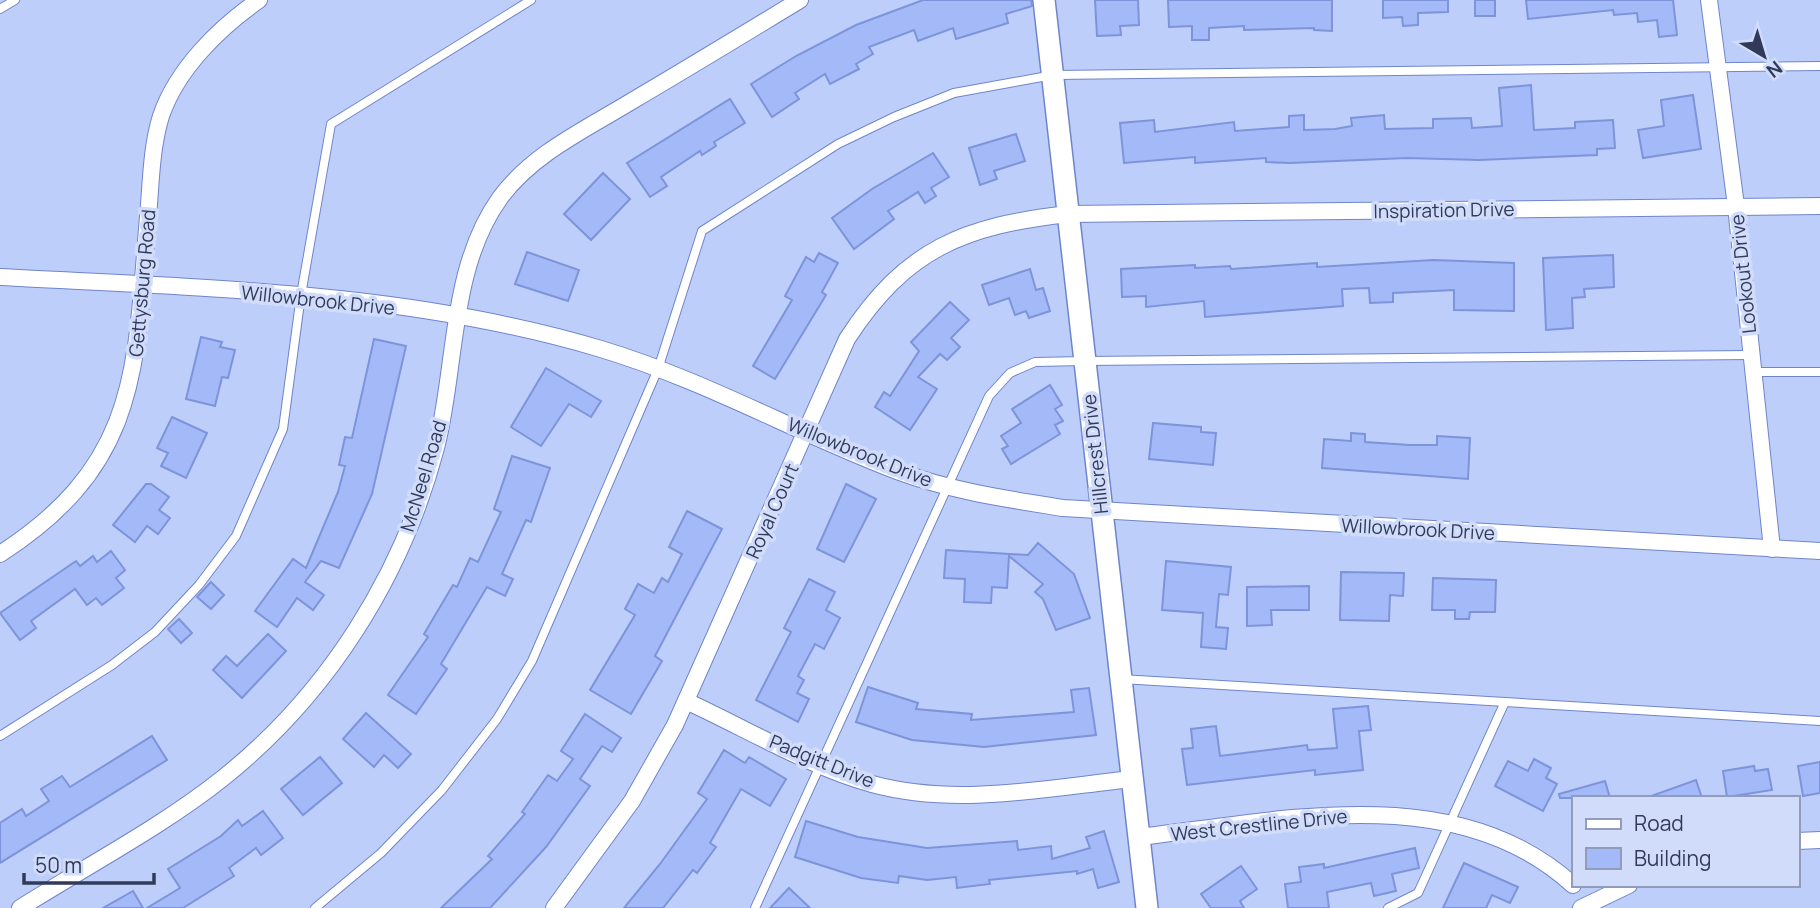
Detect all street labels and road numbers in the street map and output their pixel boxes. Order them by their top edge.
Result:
street label: Inspiration Drive [1373,196,1515,224]
street label: Gettysburg Road [123,208,161,358]
street label: Lookout Drive [1724,213,1762,335]
street label: Willowbrook Drive [240,279,396,321]
street label: Hillcrest Drive [1076,393,1114,515]
street label: Willowbrook Drive [784,411,936,493]
street label: McNeel Road [394,417,452,535]
street label: Royal Court [739,459,805,563]
street label: Willowbrook Drive [1340,512,1496,546]
street label: Padgitt Drive [766,728,878,794]
street label: West Crestline Drive [1169,803,1349,847]

